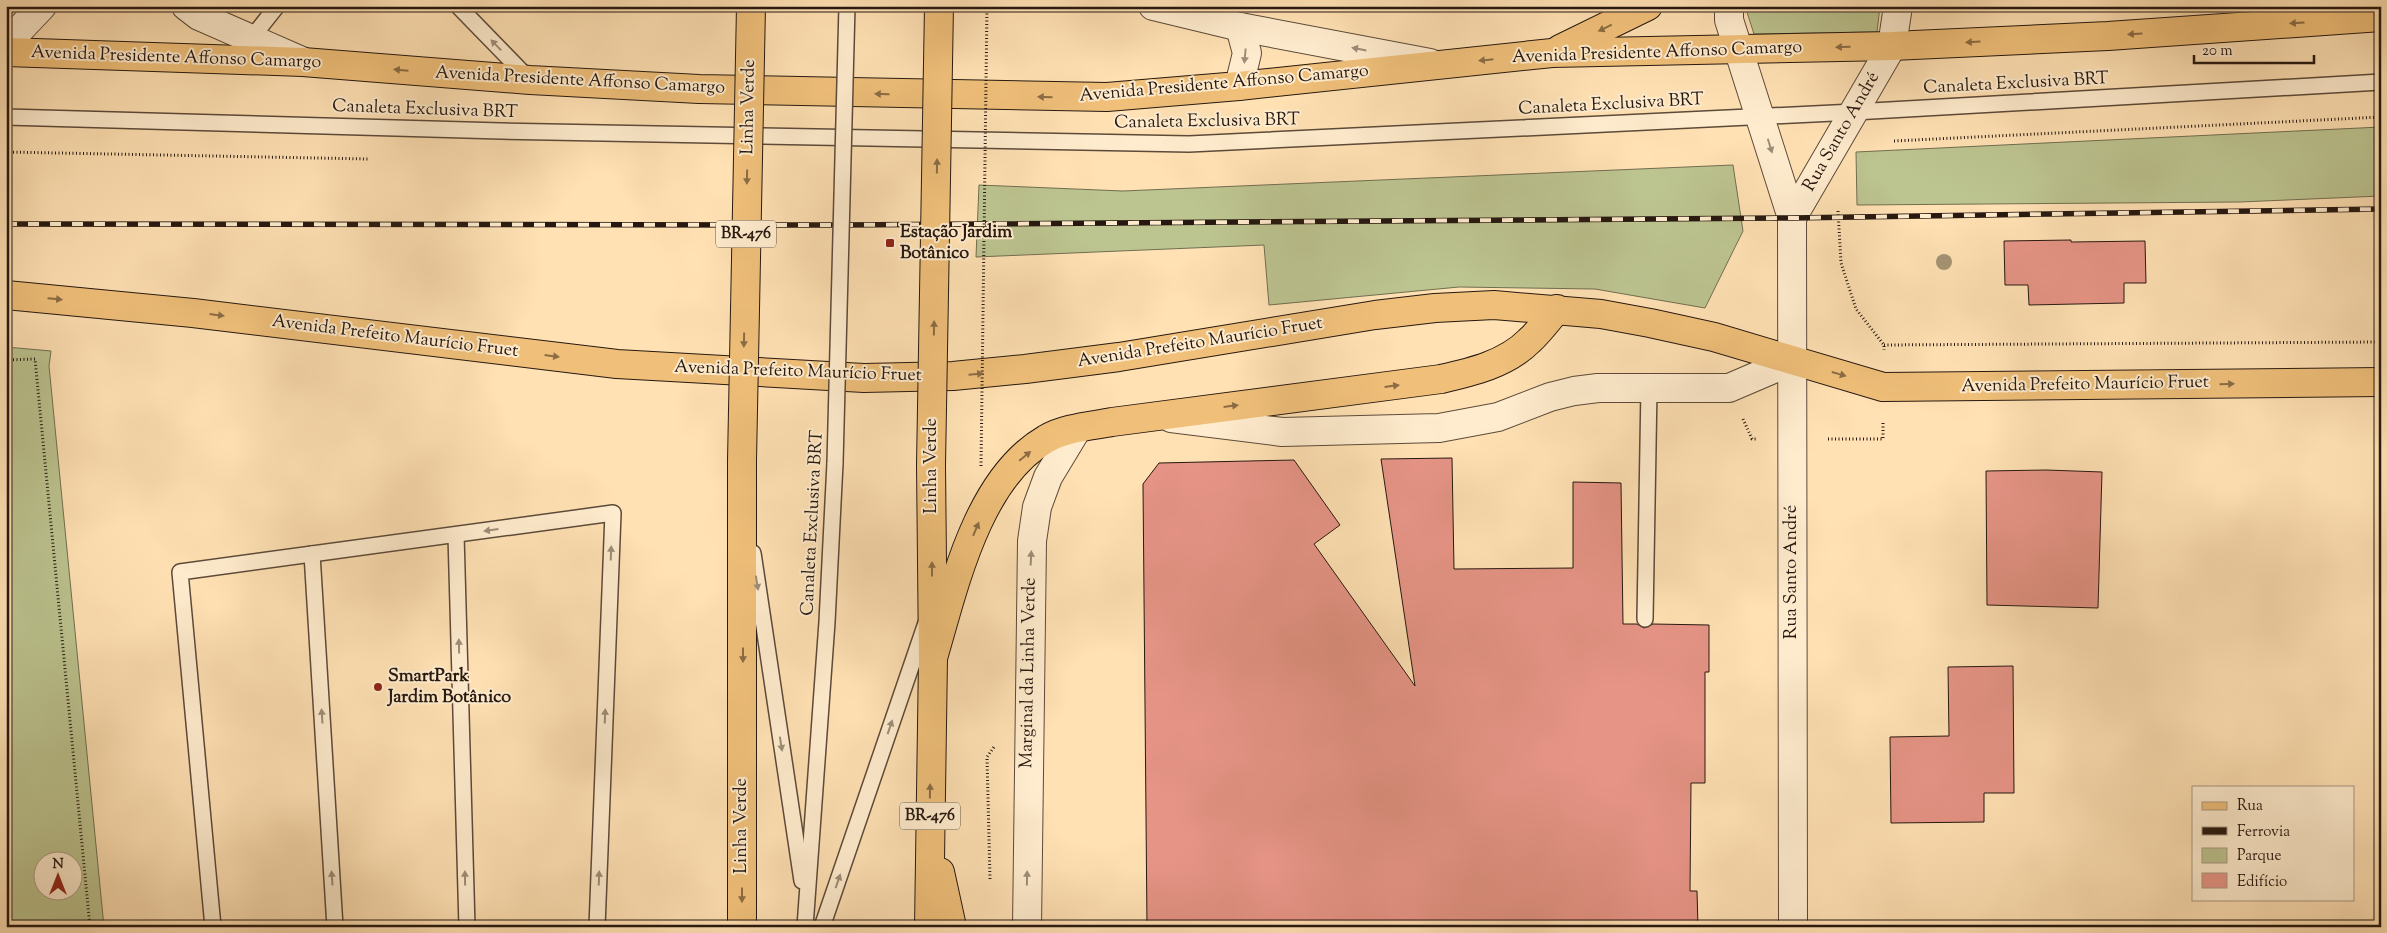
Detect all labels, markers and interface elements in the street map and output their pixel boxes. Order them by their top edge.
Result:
one-way arrow [2289,19,2305,27]
one-way arrow [1598,24,1612,32]
one-way arrow [2127,31,2143,39]
scale bar [2194,32,2314,64]
street label: Avenida Presidente Affonso Camargo [1511,35,1803,71]
one-way arrow [490,39,502,51]
one-way arrow [1965,39,1981,47]
street label: Avenida Presidente Affonso Camargo [30,40,322,76]
text: 20 m [2202,41,2233,62]
one-way arrow [1835,43,1851,51]
one-way arrow [1351,45,1367,53]
one-way arrow [1241,49,1249,65]
one-way arrow [1477,56,1493,64]
street label: Avenida Presidente Affonso Camargo [1078,58,1370,110]
street label: Linha Verde [735,59,763,155]
street label: Avenida Presidente Affonso Camargo [434,60,726,102]
one-way arrow [393,65,409,73]
street label: Canaleta Exclusiva BRT [1923,66,2110,102]
street label: Rua Santo André [1797,67,1887,197]
street label: Canaleta Exclusiva BRT [1518,87,1705,123]
one-way arrow [874,90,890,98]
one-way arrow [1037,93,1053,101]
street label: Canaleta Exclusiva BRT [332,94,519,126]
street label: Canaleta Exclusiva BRT [1114,107,1300,137]
one-way arrow [1767,139,1775,154]
one-way arrow [933,158,941,174]
one-way arrow [743,170,751,186]
road number: BR-476 [716,220,776,248]
place label: Estação Jardim Botânico [900,220,1012,267]
marker: Estação Jardim Botânico [884,237,896,249]
one-way arrow [47,296,63,304]
street label: Avenida Prefeito Maurício Fruet [270,309,520,365]
one-way arrow [209,311,225,319]
street label: Avenida Prefeito Maurício Fruet [1076,311,1324,375]
one-way arrow [930,320,938,336]
one-way arrow [740,332,748,348]
one-way arrow [544,352,560,360]
street label: Avenida Prefeito Maurício Fruet [674,355,922,389]
one-way arrow [968,370,984,378]
street label: Avenida Prefeito Maurício Fruet [1961,370,2209,400]
one-way arrow [1832,371,1847,379]
one-way arrow [2220,380,2236,388]
one-way arrow [1384,382,1400,390]
one-way arrow [1223,402,1239,410]
street label: Linha Verde [919,418,945,514]
street label: Canaleta Exclusiva BRT [795,429,831,616]
one-way arrow [1018,450,1031,461]
street label: Rua Santo André [1779,505,1805,639]
one-way arrow [972,522,980,536]
one-way arrow [483,526,499,534]
one-way arrow [607,545,615,561]
one-way arrow [1028,550,1036,566]
one-way arrow [928,561,936,577]
one-way arrow [754,576,762,592]
street label: Marginal da Linha Verde [1014,577,1044,769]
one-way arrow [455,637,463,653]
one-way arrow [739,647,747,663]
place label: SmartPark Jardim Botânico [386,664,511,711]
marker: SmartPark Jardim Botânico [372,681,384,693]
one-way arrow [601,707,609,723]
one-way arrow [318,708,326,724]
one-way arrow [887,719,895,734]
one-way arrow [778,736,786,752]
street label: Linha Verde [729,778,755,874]
one-way arrow [926,782,934,798]
legend [2192,786,2354,900]
text: Rua [2237,796,2263,817]
road number: BR-476 [900,802,960,829]
text: Ferrovia [2237,822,2290,843]
text: Parque [2237,846,2281,867]
north arrow [32,850,82,900]
text: N [52,855,64,875]
one-way arrow [328,870,336,886]
one-way arrow [461,870,469,886]
one-way arrow [595,870,603,886]
one-way arrow [1023,870,1031,886]
text: Edifício [2237,872,2287,893]
one-way arrow [835,873,842,888]
one-way arrow [738,887,746,903]

